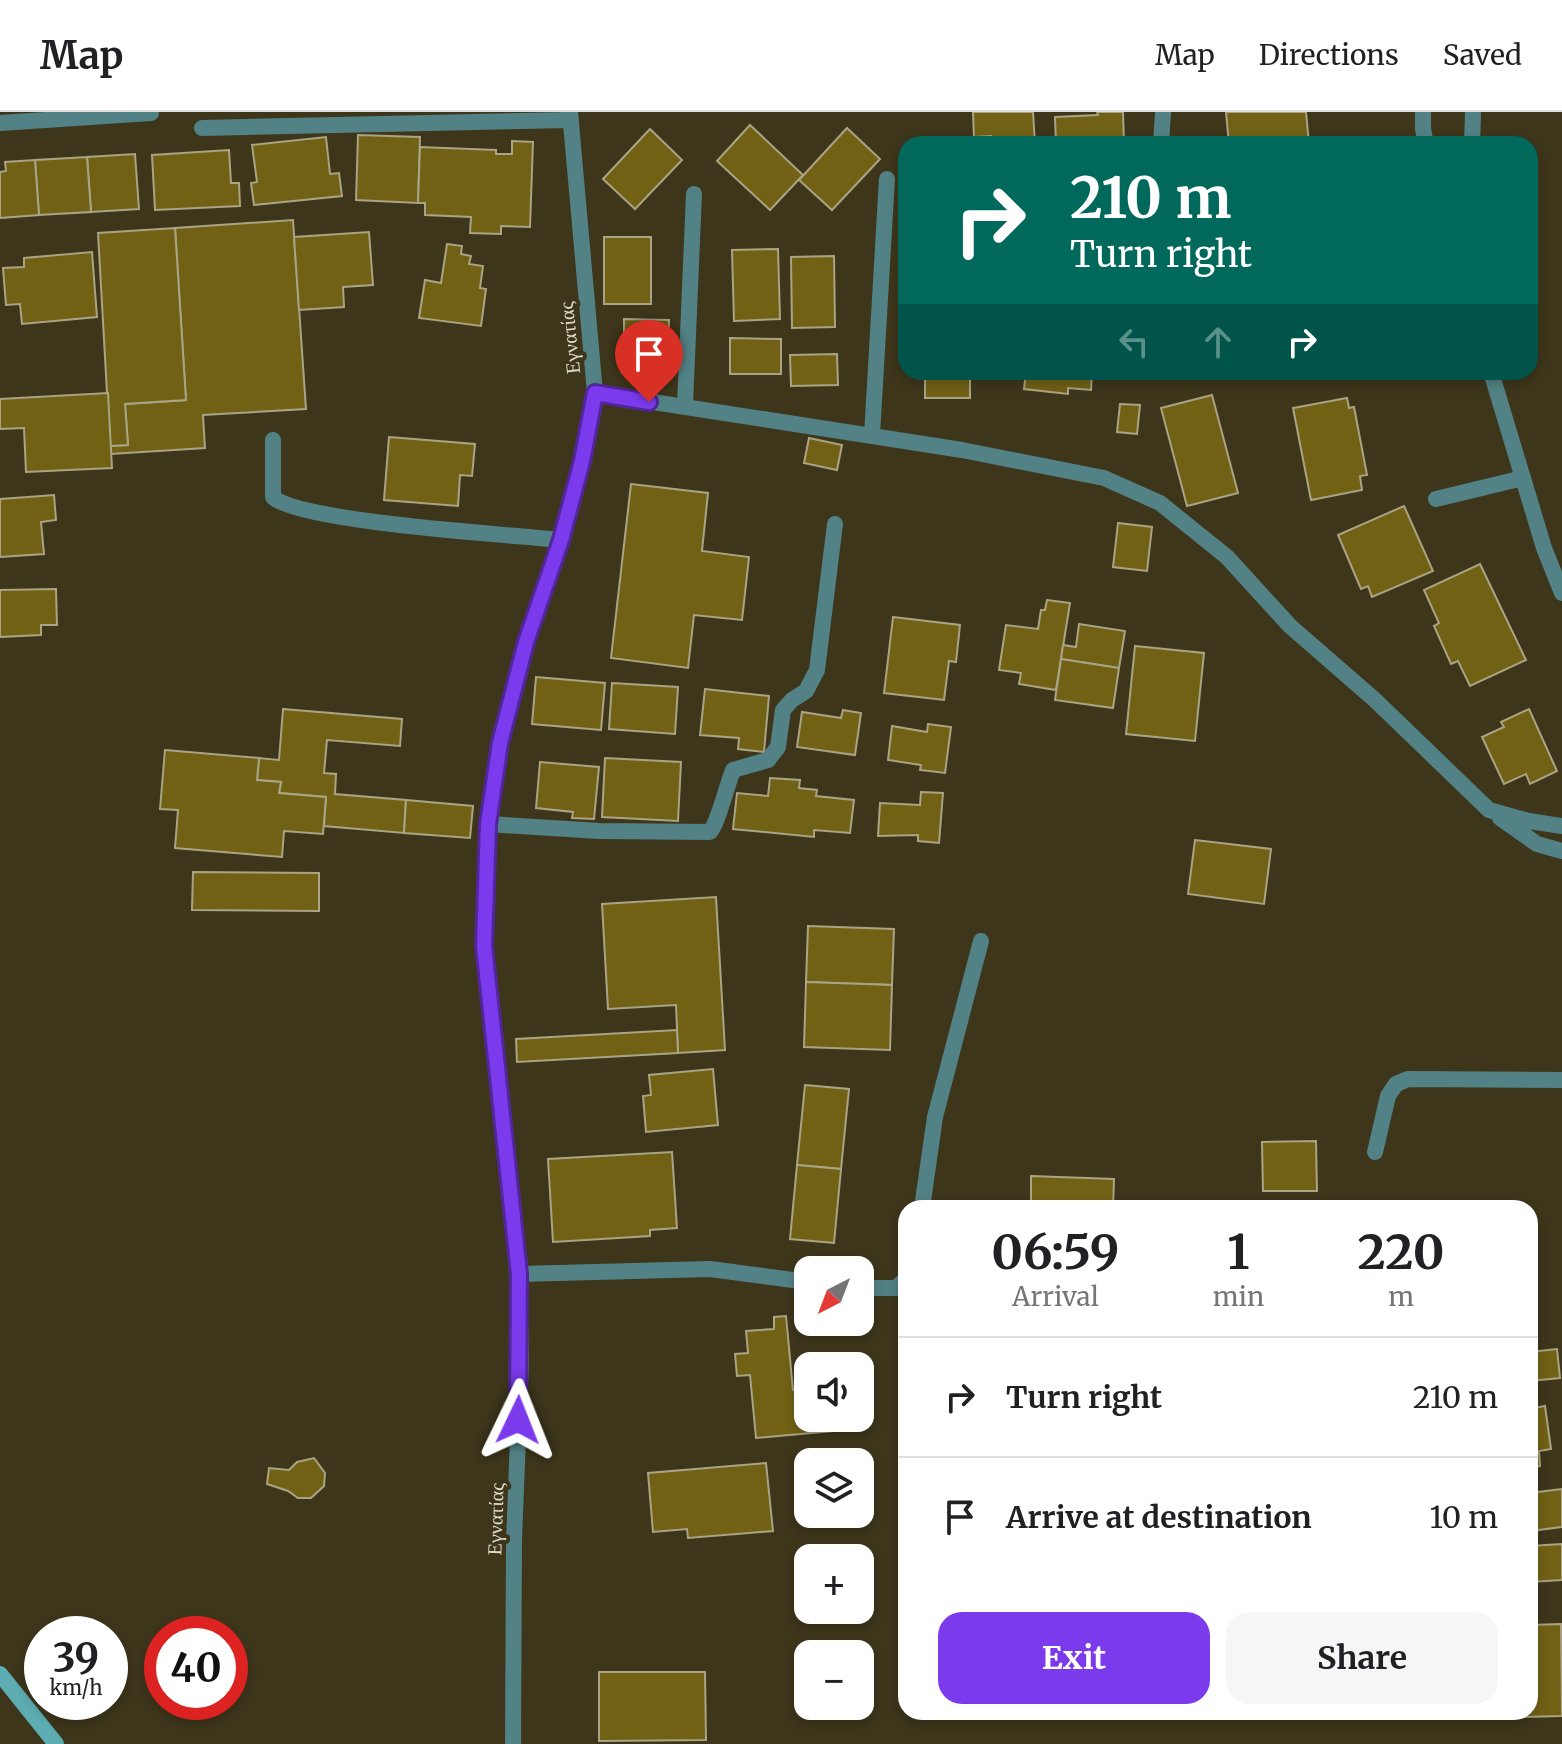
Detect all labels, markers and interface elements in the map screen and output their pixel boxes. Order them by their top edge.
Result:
text: Map [40,32,124,79]
text: Map [1155,37,1215,73]
text: Directions [1259,37,1399,73]
text: Saved [1443,37,1522,73]
text: 210 m [1070,163,1232,233]
icon: right [938,168,1042,272]
text: Turn right [1070,232,1252,277]
street label: Εγνατίας [553,301,585,375]
pin [615,320,683,402]
icon: left [1112,320,1156,364]
icon: ahead [1196,320,1240,364]
icon: right [1280,320,1324,364]
icon: arrive [627,332,671,376]
text: 06:59 [991,1222,1119,1282]
text: 1 [1227,1222,1250,1282]
text: 220 [1358,1222,1445,1282]
north arrow [794,1256,874,1336]
map controls [794,1256,874,1720]
text: Arrival [1012,1280,1099,1313]
text: min [1213,1280,1264,1313]
text: m [1388,1280,1414,1313]
button: sound [794,1352,874,1432]
icon: right [938,1375,982,1419]
position arrow [476,1378,560,1462]
text: Turn right [1006,1378,1162,1416]
text: 210 m [1413,1378,1498,1416]
button: layers [794,1448,874,1528]
street label: Εγνατίας [481,1482,509,1556]
icon: arrive [938,1495,982,1539]
text: Arrive at destination [1006,1498,1312,1536]
text: 10 m [1430,1498,1498,1536]
button: + [794,1544,874,1624]
button: Exit [938,1612,1210,1704]
button: Share [1226,1612,1498,1704]
speed limit sign: 40 [144,1616,248,1720]
text: 39 [53,1633,99,1683]
button: − [794,1640,874,1720]
text: km/h [50,1675,102,1700]

